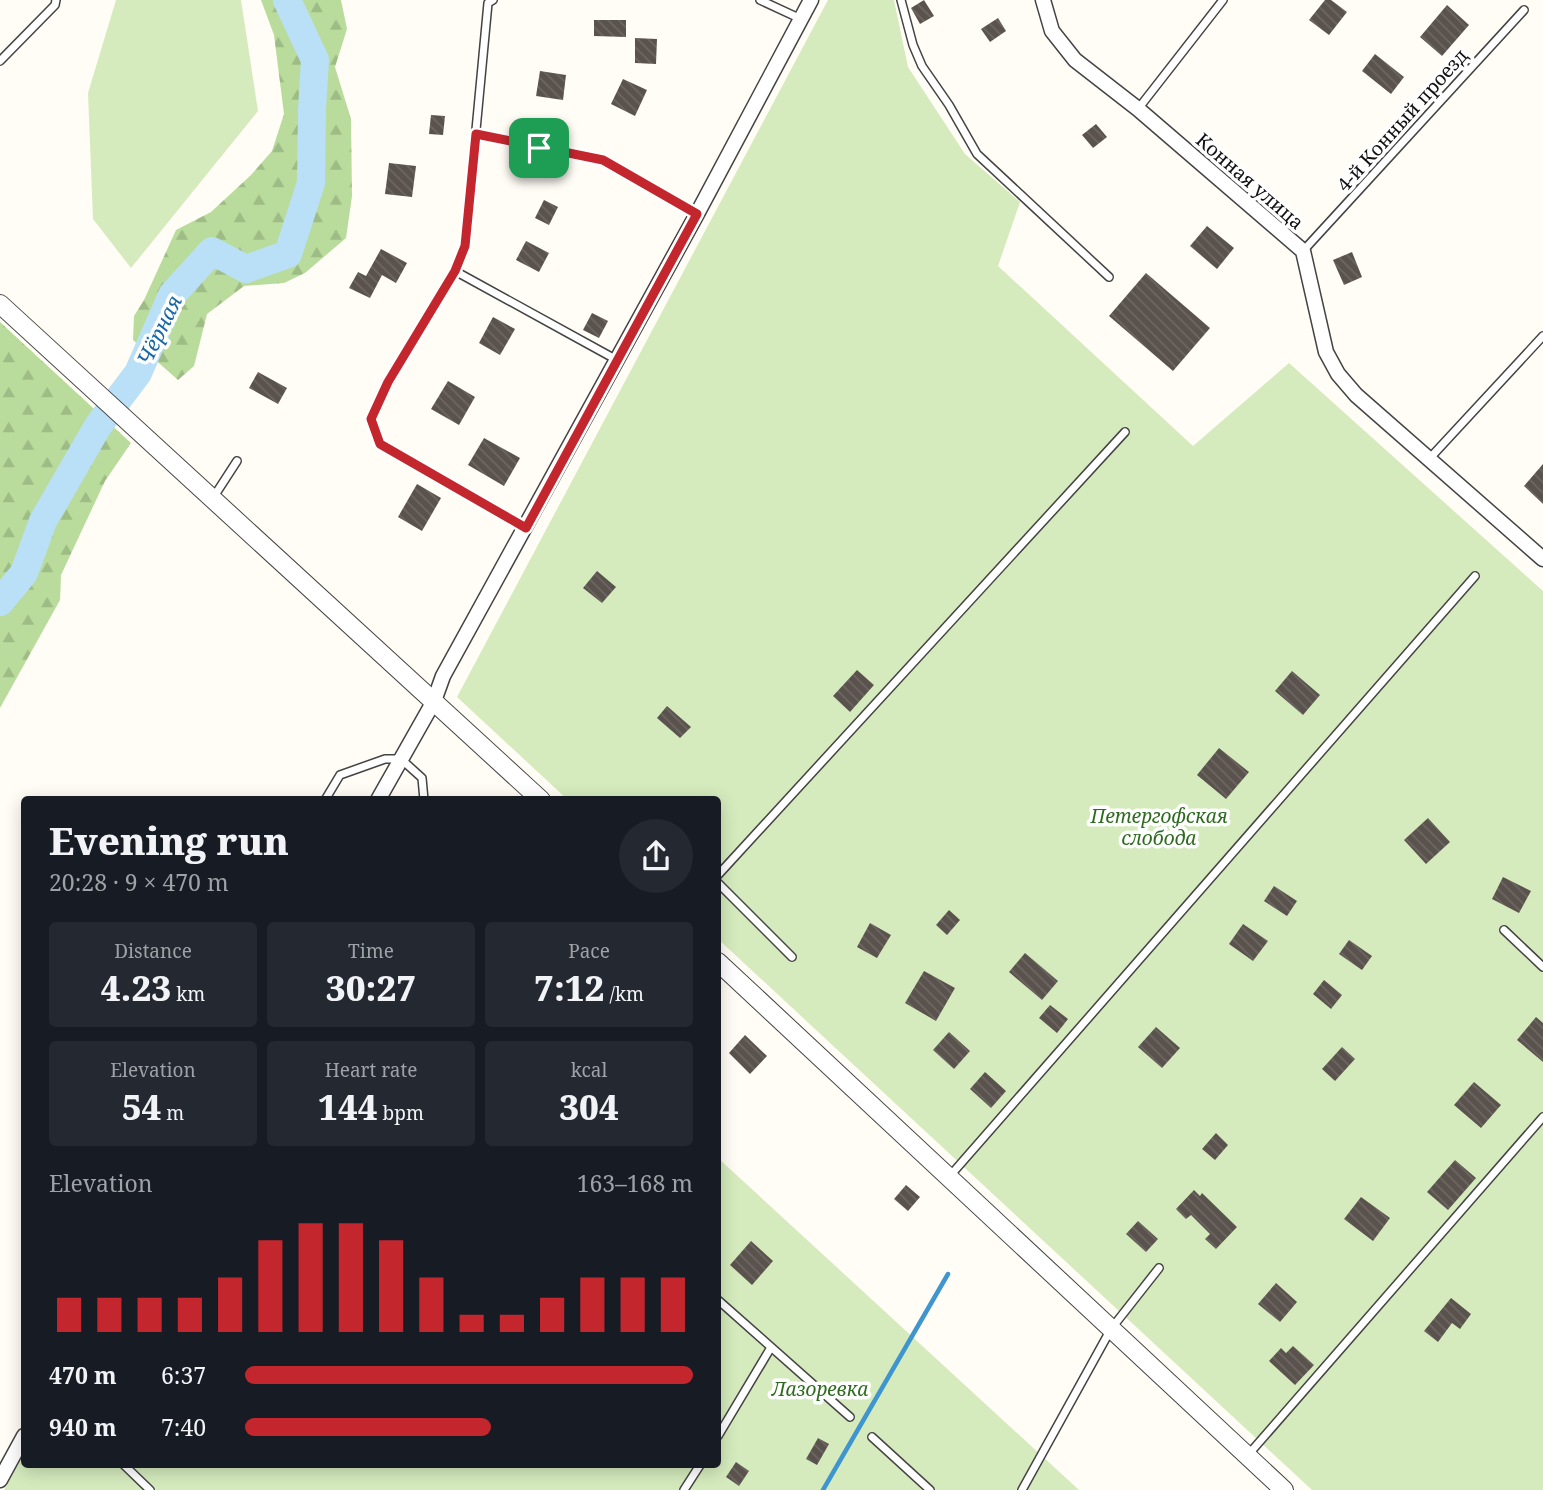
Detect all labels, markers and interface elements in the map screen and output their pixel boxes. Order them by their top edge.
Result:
street label: 4-й Конный проезд [1331,43,1473,197]
pin [509,118,569,178]
street label: Конная улица [1190,127,1310,235]
icon: arrive [520,129,558,167]
water label: Чёрная [130,290,188,370]
park label: Петергофская слобода [1089,803,1228,851]
text: Evening run [49,814,289,866]
button: share [619,819,693,893]
text: 20:28 · 9 × 470 m [49,866,229,898]
text: Distance [114,938,192,964]
text: Time [348,938,394,964]
text: Pace [568,938,610,964]
text: 4.23 [101,964,171,1011]
text: 30:27 [326,964,416,1011]
text: 7:12 [534,964,604,1011]
text: km [171,981,205,1007]
text: /km [604,981,644,1007]
text: Elevation [110,1057,196,1083]
text: Heart rate [325,1057,417,1083]
text: kcal [571,1057,607,1083]
text: 54 [122,1083,161,1130]
text: 144 [318,1083,378,1130]
text: 304 [559,1083,619,1130]
text: m [161,1100,184,1126]
text: bpm [378,1100,424,1126]
text: Elevation [49,1167,153,1199]
text: 163–168 m [577,1167,693,1199]
text: 470 m [49,1359,117,1391]
text: 6:37 [161,1359,206,1391]
park label: Лазоревка [771,1376,868,1402]
text: 940 m [49,1411,117,1443]
text: 7:40 [161,1411,206,1443]

